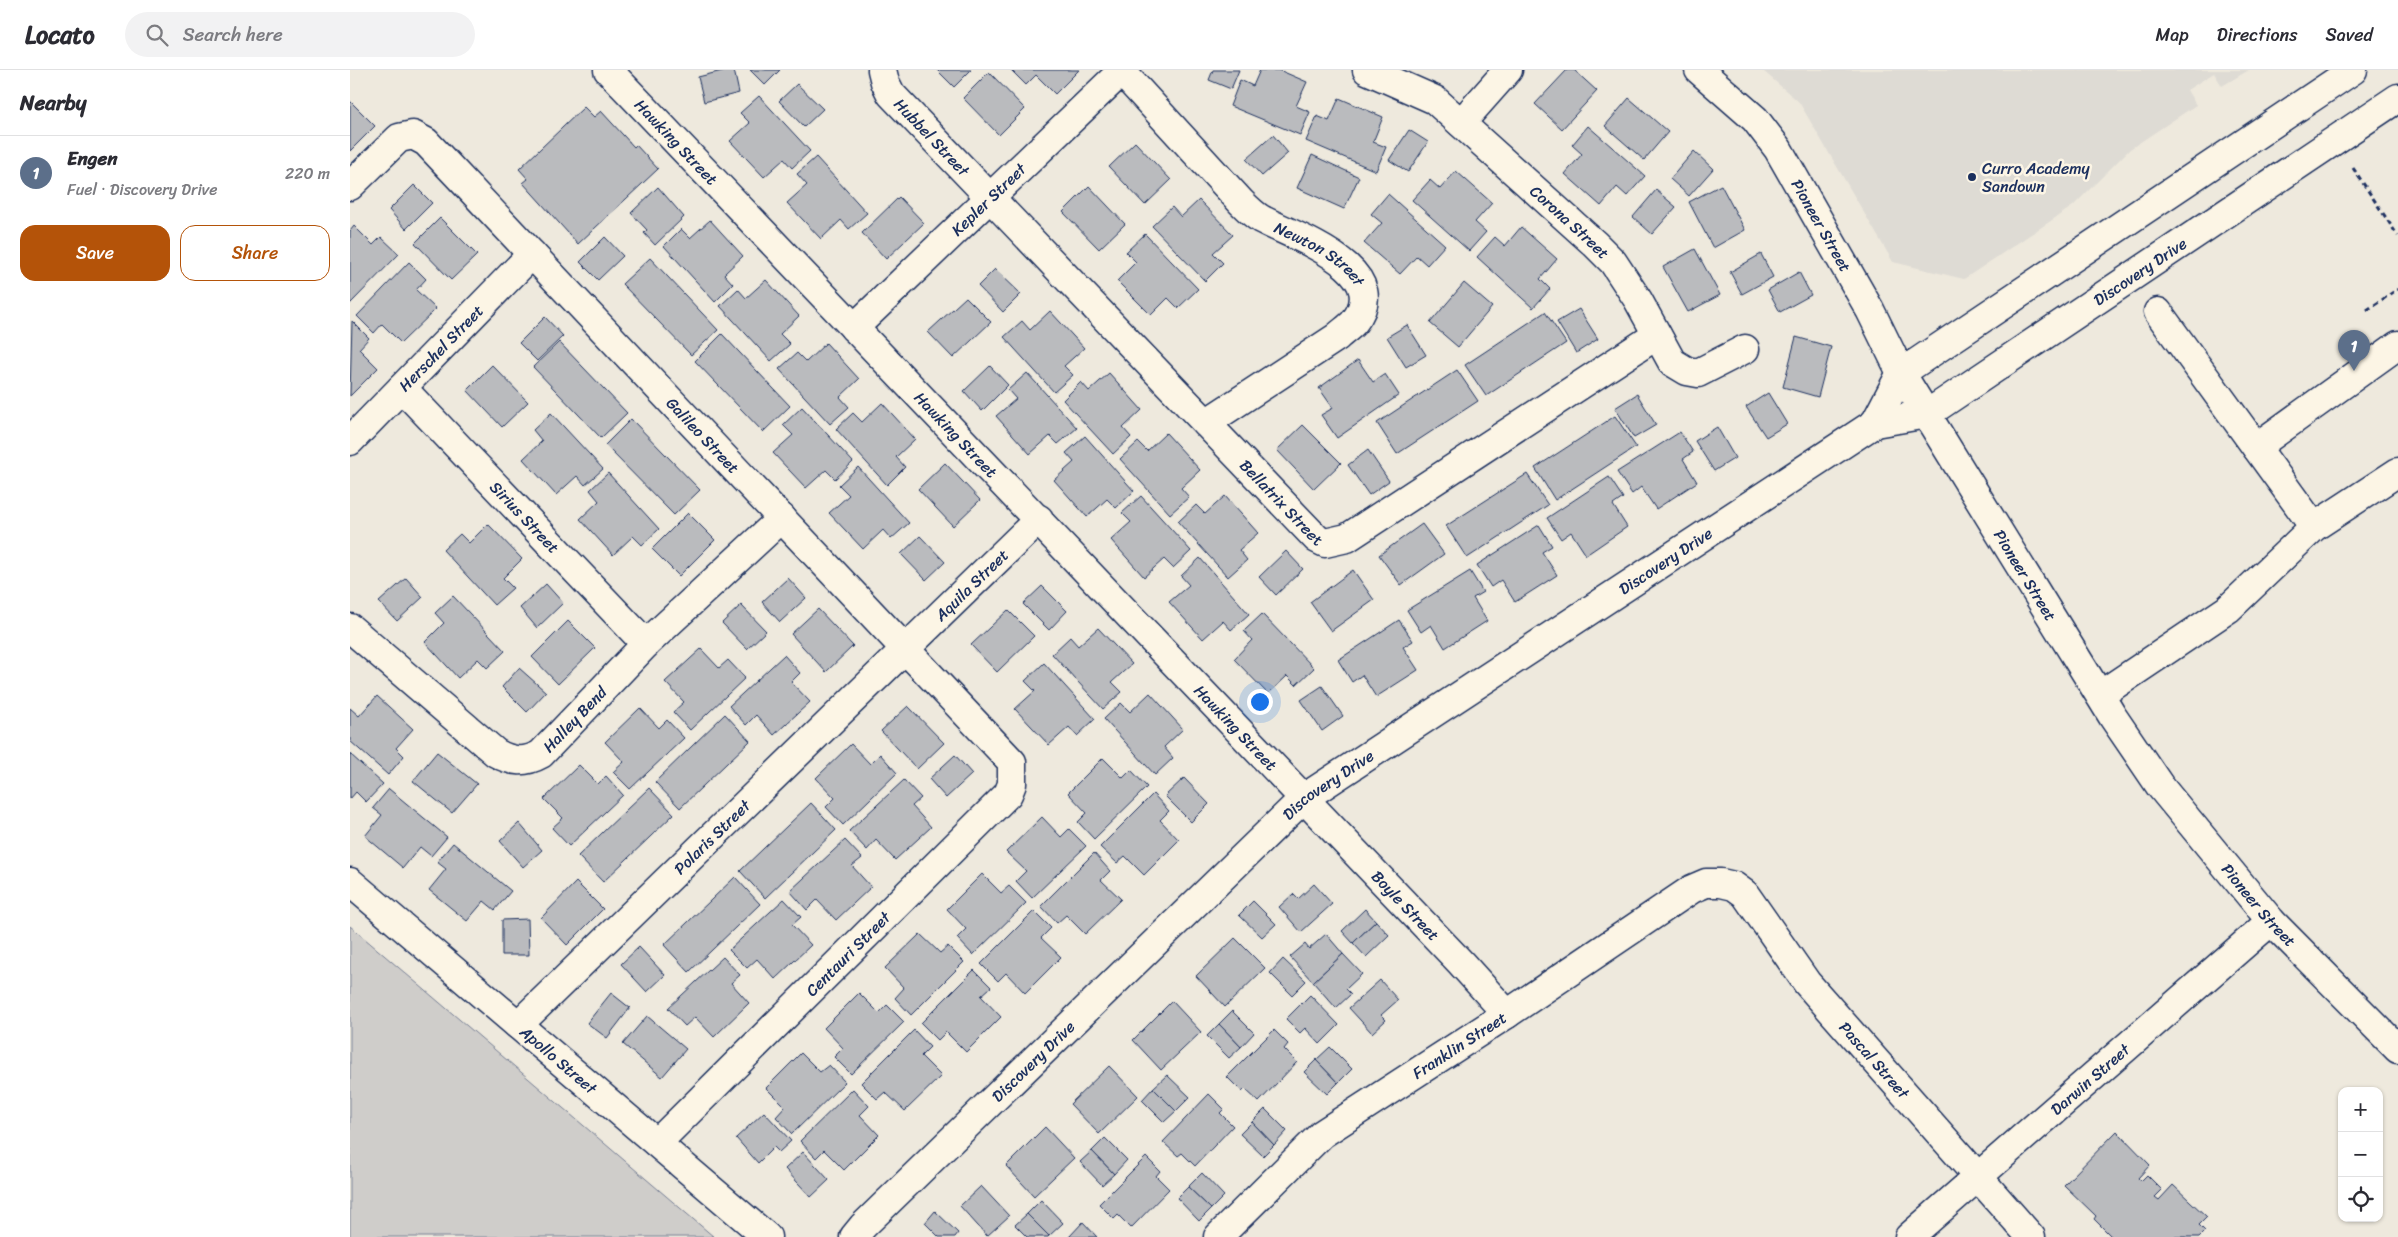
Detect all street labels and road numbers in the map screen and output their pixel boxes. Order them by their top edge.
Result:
street label: Hawking Street [627,91,725,192]
street label: Hubbel Street [887,91,977,183]
street label: Kepler Street [944,155,1033,243]
street label: Pioneer Street [1783,173,1860,277]
street label: Corona Street [1523,177,1617,266]
street label: Newton Street [1269,213,1374,291]
street label: Discovery Drive [2087,229,2193,313]
street label: Herschel Street [391,297,490,398]
street label: Hawking Street [907,384,1005,485]
street label: Galileo Street [659,390,747,481]
street label: Bellatrix Street [1233,452,1328,554]
street label: Sirius Street [483,473,567,560]
street label: Discovery Drive [1612,519,1718,602]
street label: Pioneer Street [1986,523,2065,627]
street label: Aquila Street [927,541,1015,629]
street label: Hawking Street [1187,677,1285,778]
street label: Halley Bend [535,678,615,759]
street label: Discovery Drive [1275,741,1380,827]
street label: Polaris Street [666,792,758,882]
street label: Pioneer Street [2214,856,2304,954]
street label: Boyle Street [1364,863,1447,948]
street label: Centauri Street [798,904,898,1004]
street label: Franklin Street [1406,1003,1513,1087]
street label: Discovery Drive [984,1013,1082,1109]
street label: Pascal Street [1832,1014,1918,1106]
street label: Apollo Street [512,1017,604,1102]
street label: Darwin Street [2043,1035,2137,1123]

